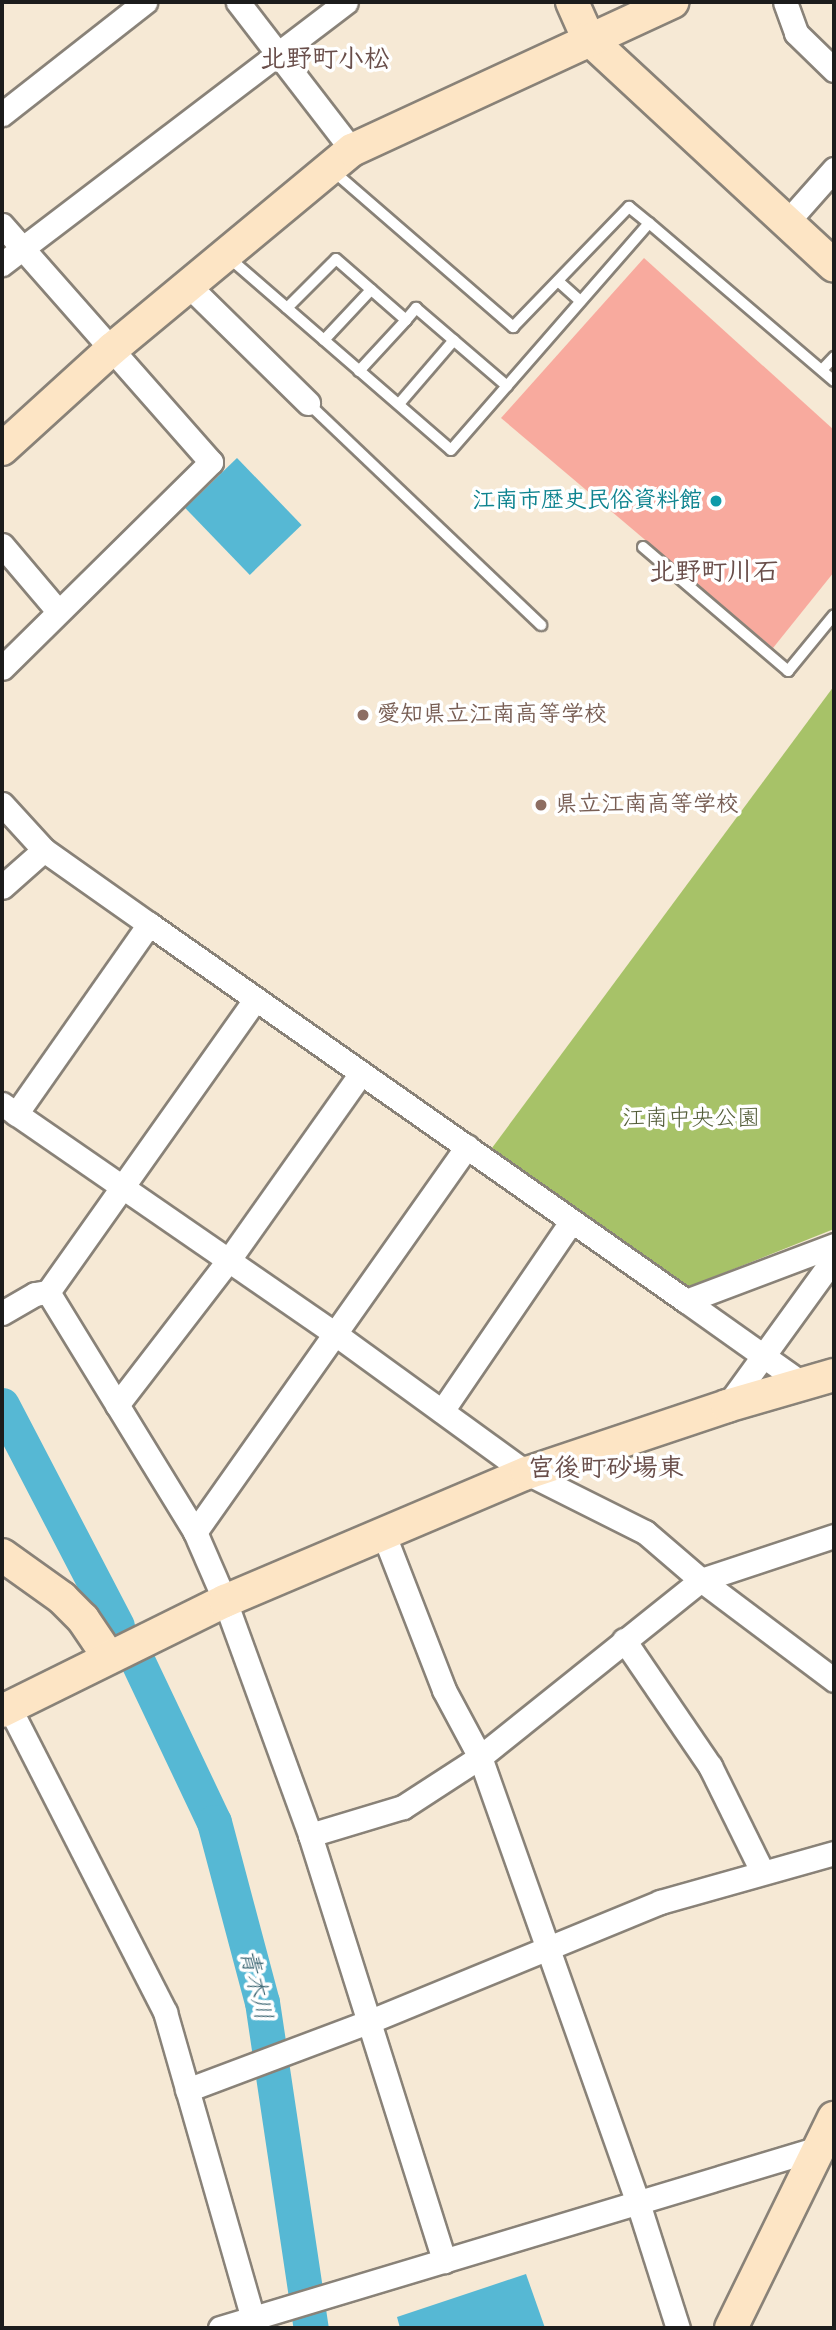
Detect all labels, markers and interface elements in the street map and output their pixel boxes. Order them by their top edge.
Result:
district label: 北野町小松 [260,45,390,77]
place label: 江南市歴史民俗資料館 [472,487,702,515]
marker: 江南市歴史民俗資料館 [708,493,724,509]
district label: 北野町川石 [649,558,779,590]
place label: 愛知県立江南高等学校 [377,701,607,729]
marker: 愛知県立江南高等学校 [355,707,371,723]
place label: 県立江南高等学校 [555,791,739,819]
marker: 県立江南高等学校 [533,797,549,813]
park label: 江南中央公園 [622,1105,760,1133]
district label: 宮後町砂場東 [528,1454,684,1486]
water label: 青木川 [233,1947,277,2023]

